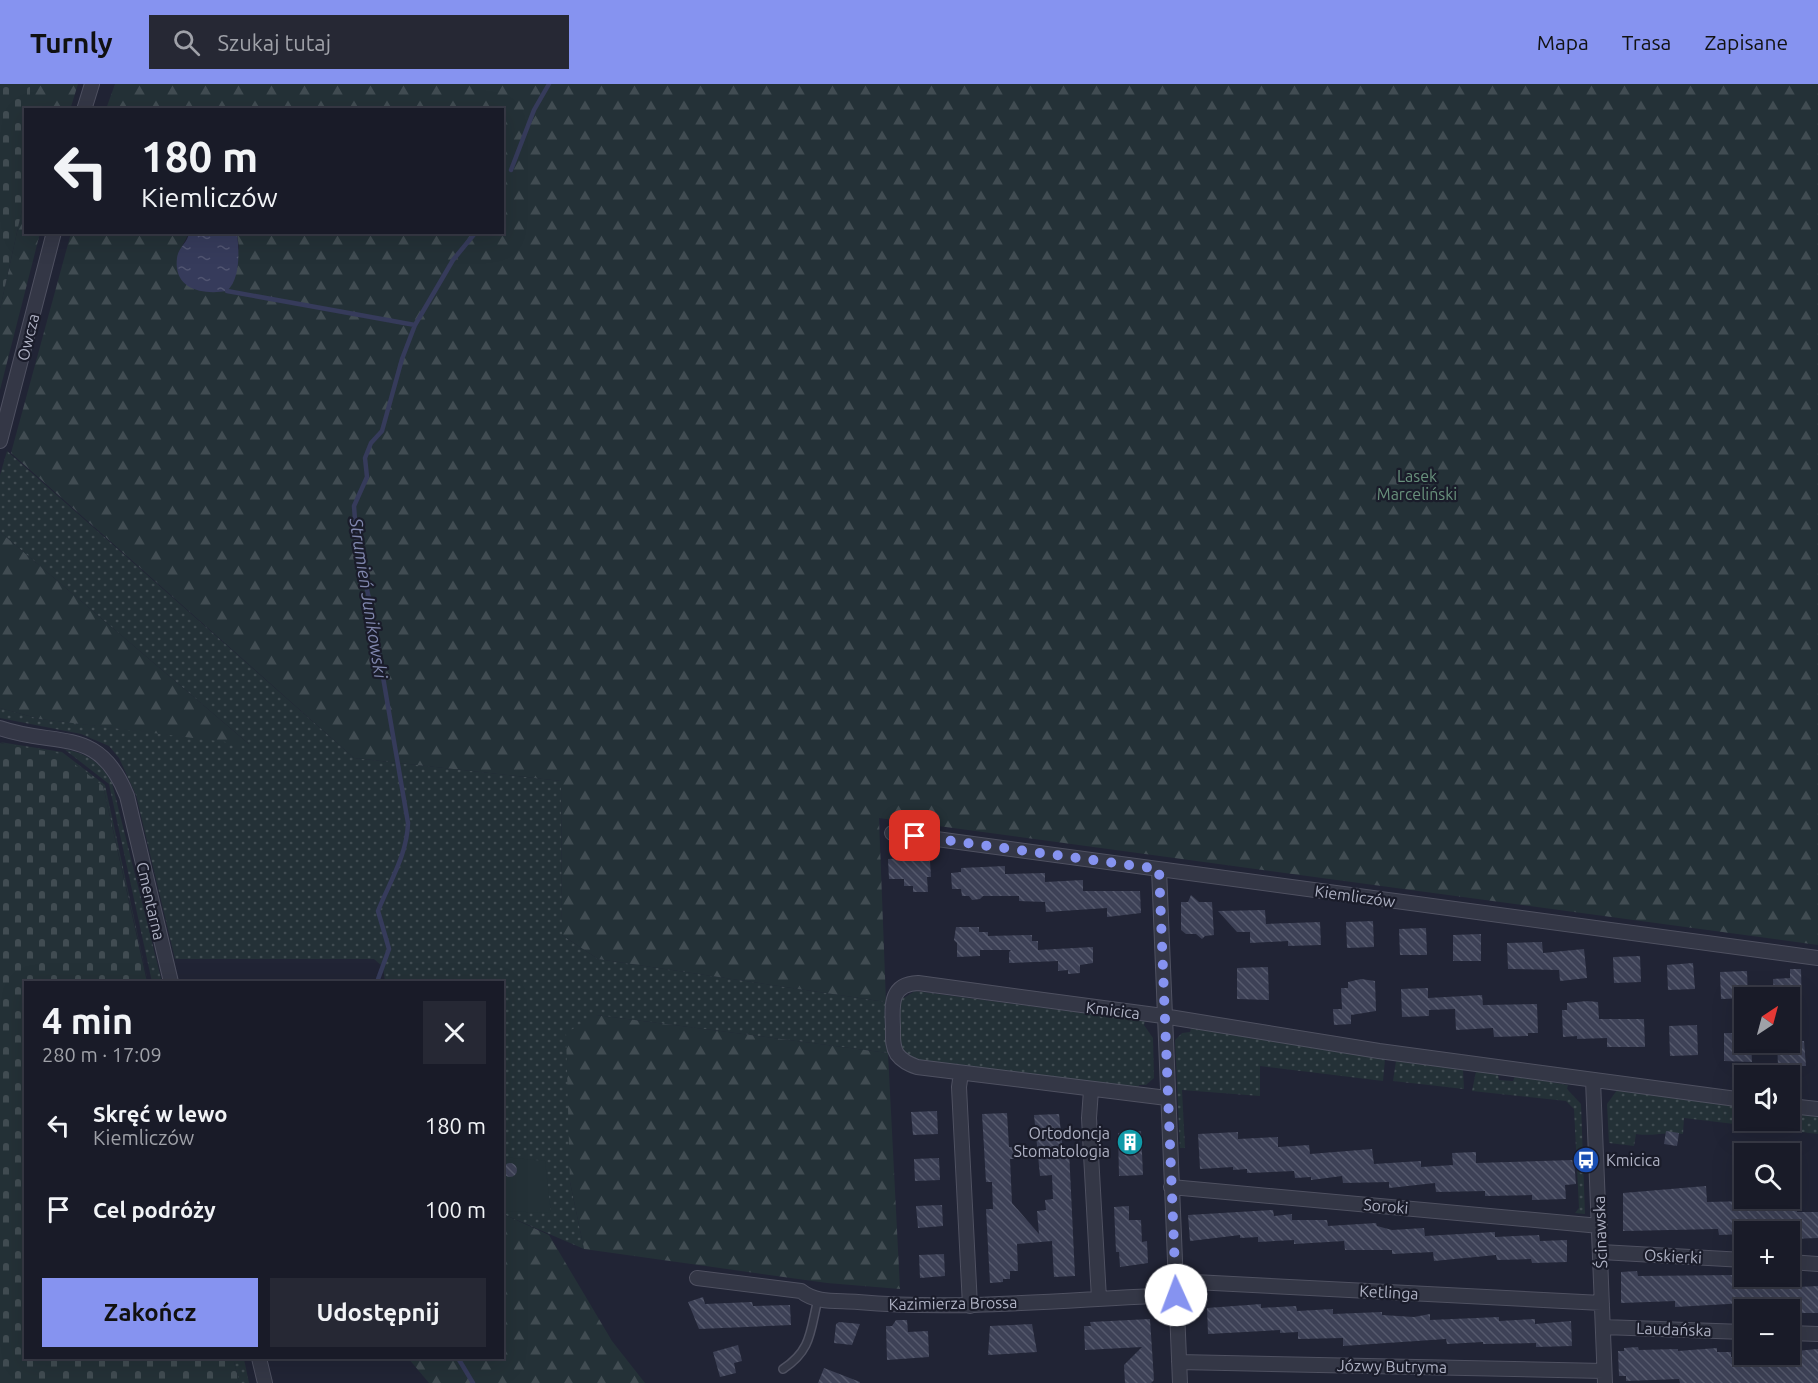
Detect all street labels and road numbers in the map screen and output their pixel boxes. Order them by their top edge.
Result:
street label: Owcza [13,312,43,362]
street label: Cmentarna [133,860,169,942]
street label: Kiemliczów [1314,881,1397,911]
street label: Kmicica [1085,998,1141,1022]
street label: Soroki [1363,1195,1409,1217]
street label: Ścinawska [1589,1195,1610,1269]
street label: Oskierki [1643,1245,1703,1267]
street label: Ketlinga [1359,1281,1419,1303]
street label: Kazimierza Brossa [888,1293,1018,1313]
street label: Laudańska [1636,1319,1712,1339]
street label: Józwy Butryma [1337,1356,1447,1376]

